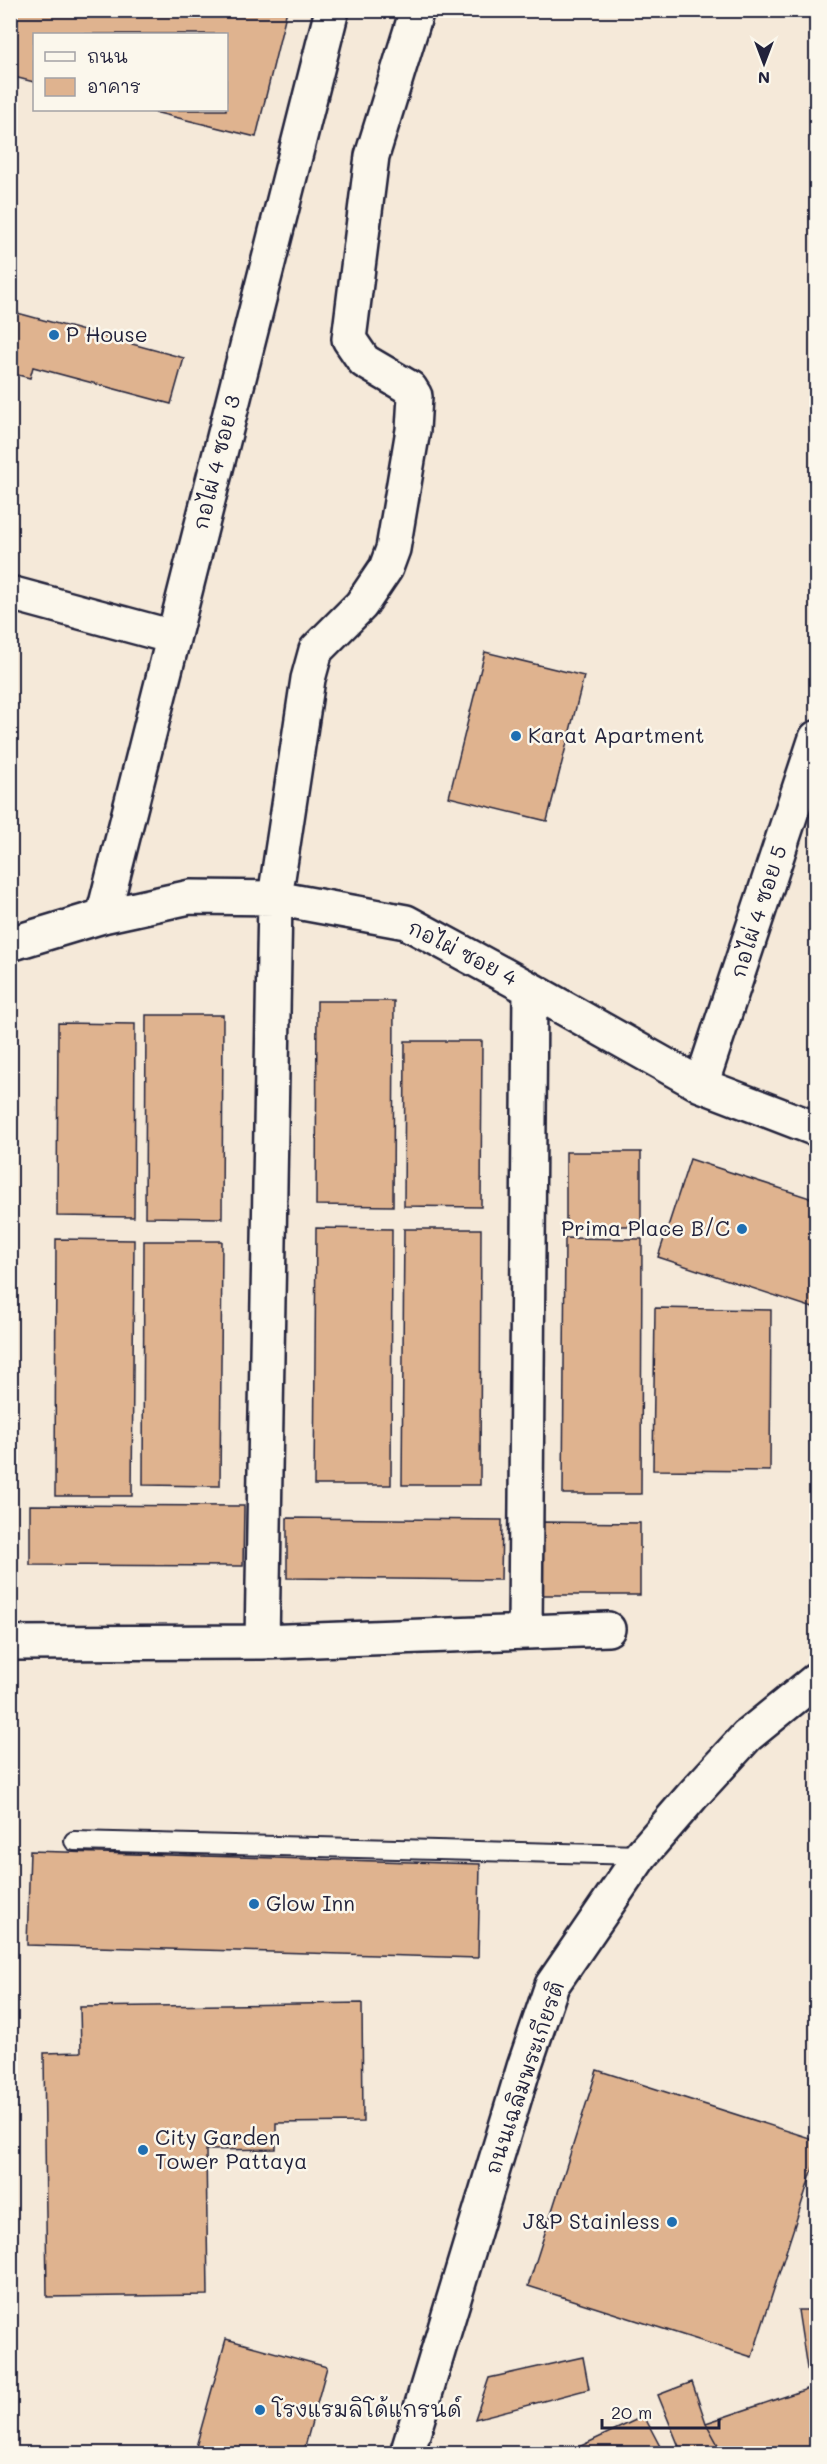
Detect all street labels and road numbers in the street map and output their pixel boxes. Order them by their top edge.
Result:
street label: กอไผ่ 4 ซอย 3 [186,392,245,533]
street label: กอไผ่ 4 ซอย 5 [723,842,792,981]
street label: กอไผ่ ซอย 4 [403,913,523,991]
street label: ถนนเฉลิมพระเกียรติ [478,1977,569,2178]

